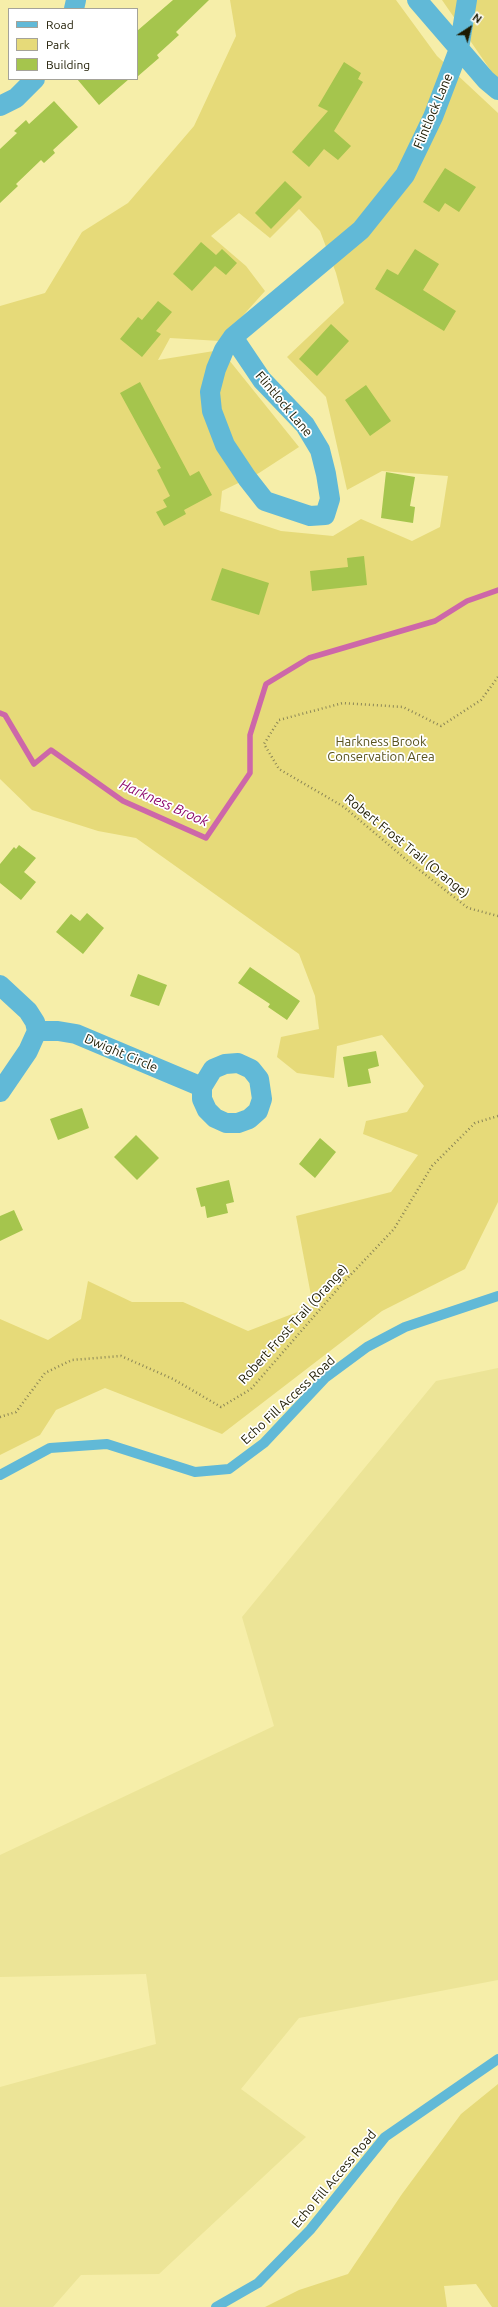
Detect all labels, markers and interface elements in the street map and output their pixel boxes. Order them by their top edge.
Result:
legend [8,8,138,80]
north arrow [450,8,490,48]
text: N [470,11,484,26]
text: Road [46,18,74,31]
text: Park [46,38,70,51]
text: Building [46,58,90,71]
street label: Flintlock Lane [410,71,456,151]
street label: Flintlock Lane [252,368,316,440]
park label: Harkness Brook Conservation Area [327,734,435,765]
water label: Harkness Brook [117,776,211,830]
street label: Robert Frost Trail (Orange) [342,791,472,901]
street label: Dwight Circle [82,1031,160,1075]
street label: Robert Frost Trail (Orange) [235,1261,351,1387]
street label: Echo Fill Access Road [238,1352,338,1448]
street label: Echo Fill Access Road [289,2127,379,2231]

